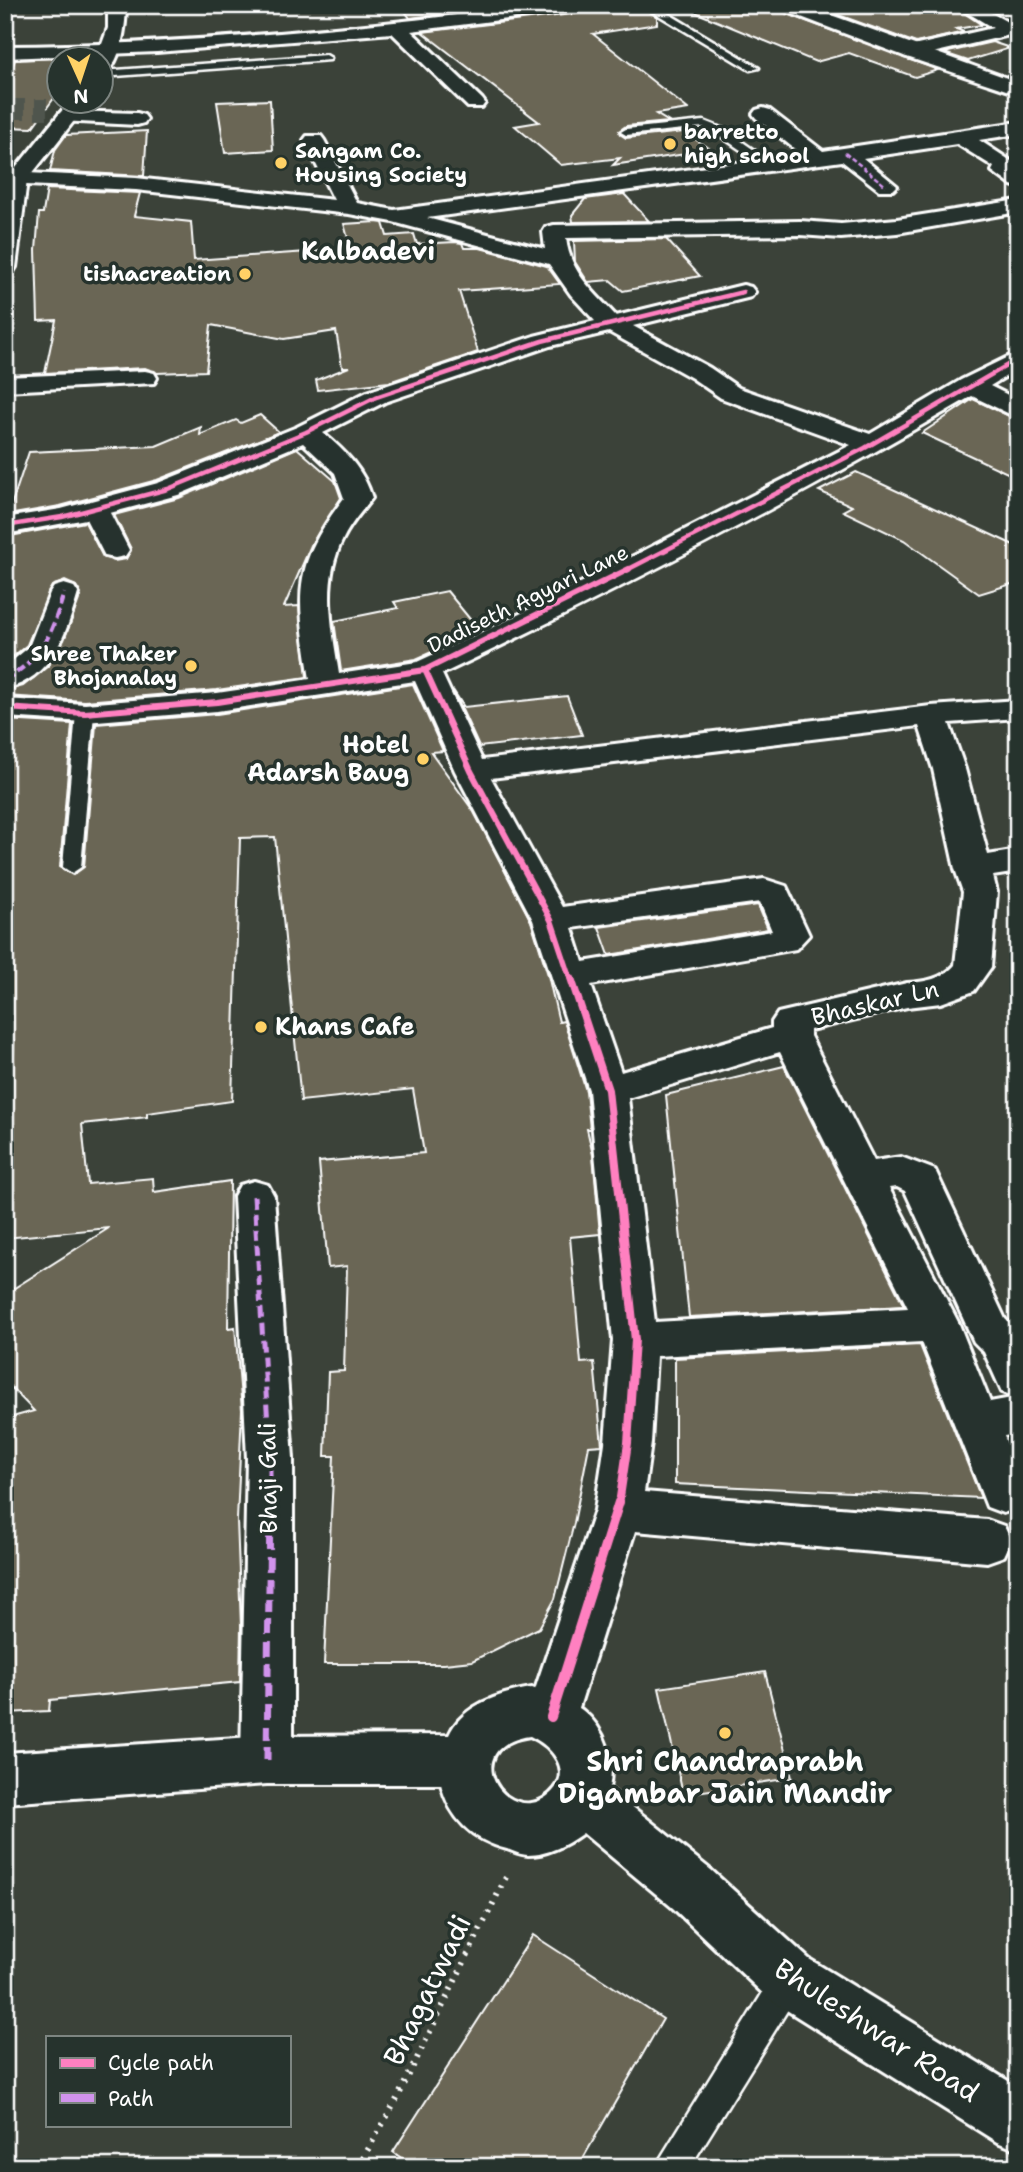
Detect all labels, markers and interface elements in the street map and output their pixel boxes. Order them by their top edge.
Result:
north arrow [46,46,116,116]
text: N [73,84,89,109]
place label: barretto high school [684,118,810,170]
marker: barretto high school [662,136,678,152]
place label: Sangam Co. Housing Society [295,137,467,189]
marker: Sangam Co. Housing Society [273,155,289,171]
district label: Kalbadevi [301,233,435,268]
place label: tishacreation [83,260,231,288]
marker: tishacreation [237,266,253,282]
street label: Dadiseth Agyari Lane [423,538,633,660]
place label: Shree Thaker Bhojanalay [31,640,177,692]
marker: Shree Thaker Bhojanalay [183,658,199,674]
place label: Hotel Adarsh Baug [247,729,409,789]
marker: Hotel Adarsh Baug [415,751,431,767]
street label: Bhaskar Ln [808,973,942,1033]
place label: Khans Cafe [275,1011,415,1043]
marker: Khans Cafe [253,1019,269,1035]
street label: Bhaji Gali [251,1422,285,1534]
marker: Shri Chandraprabh Digambar Jain Mandir [717,1725,733,1741]
place label: Shri Chandraprabh Digambar Jain Mandir [558,1742,892,1812]
street label: Bhagatwadi [374,1908,480,2072]
street label: Bhuleshwar Road [767,1949,987,2111]
legend [46,2036,290,2126]
text: Cycle path [108,2049,214,2077]
text: Path [108,2085,154,2113]

